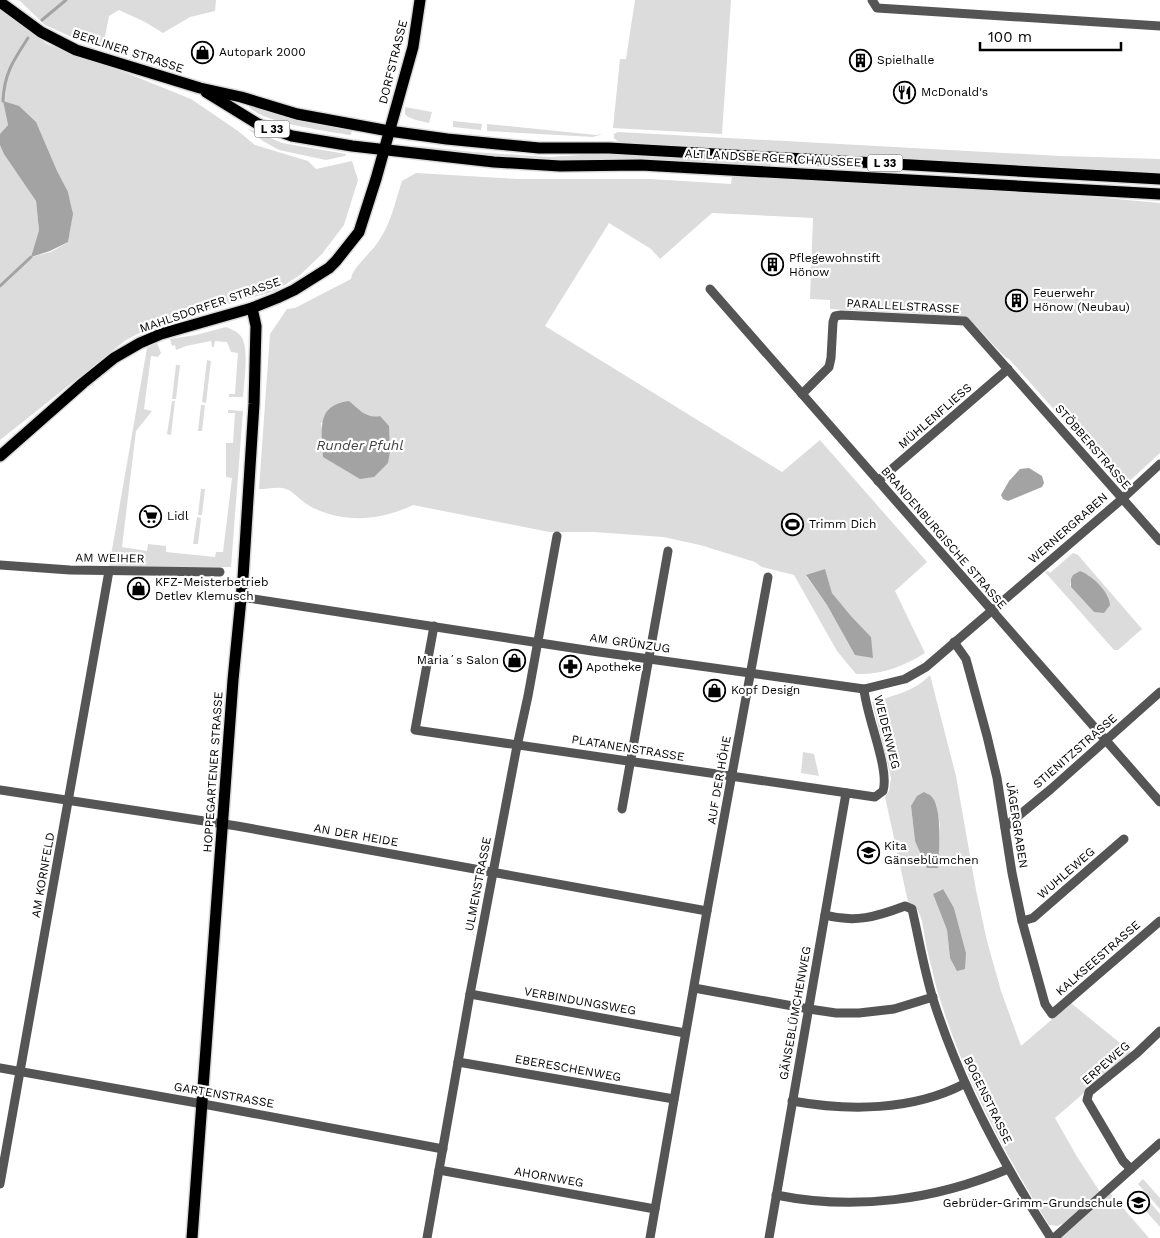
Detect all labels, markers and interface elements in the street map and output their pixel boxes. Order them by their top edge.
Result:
street label: DORFSTRASSE [376,18,410,106]
scale bar [980,20,1121,52]
street label: BERLINER STRASSE [71,26,186,76]
text: 100 m [988,28,1032,46]
shop icon: Autopark 2000 [191,40,215,64]
place label: Autopark 2000 [219,45,306,59]
building icon: Spielhalle [849,48,873,72]
place label: Spielhalle [877,53,935,67]
restaurant icon: McDonald's [893,80,917,104]
place label: McDonald's [921,85,988,99]
road number: L 33 [254,120,290,138]
street label: ALTLANDSBERGER CHAUSSEE [684,146,862,170]
road number: L 33 [868,154,902,172]
place label: Pflegewohnstift Hönow [789,251,880,279]
building icon: Pflegewohnstift Hönow [761,253,785,277]
street label: MAHLSDORFER STRASSE [138,274,283,336]
place label: Feuerwehr Hönow (Neubau) [1033,286,1130,314]
building icon: Feuerwehr Hönow (Neubau) [1005,288,1029,312]
street label: PARALLELSTRASSE [846,296,960,316]
street label: MÜHLENFLIESS [896,380,974,452]
street label: STÖBBERSTRASSE [1052,402,1134,493]
water label: Runder Pfuhl [317,437,403,453]
street label: BRANDENBURGISCHE STRASSE [878,464,1010,612]
street label: WERNERGRABEN [1026,490,1110,566]
supermarket icon: Lidl [139,504,163,528]
place label: Lidl [167,509,189,523]
sports icon: Trimm Dich [781,512,805,536]
place label: Trimm Dich [809,517,876,531]
street label: AM WEIHER [75,550,145,566]
place label: KFZ-Meisterbetrieb Detlev Klemusch [155,575,268,603]
shop icon: KFZ-Meisterbetrieb Detlev Klemusch [127,577,151,601]
street label: AM GRÜNZUG [589,630,671,656]
shop icon: Maria´s Salon [503,648,527,672]
place label: Maria´s Salon [417,653,499,667]
pharmacy icon: Apotheke [558,655,582,679]
place label: Apotheke [586,660,642,674]
shop icon: Kopf Design [703,678,727,702]
place label: Kopf Design [731,683,800,697]
street label: HOPPEGARTENER STRASSE [200,691,226,853]
street label: WEIDENWEG [871,694,903,770]
street label: STIENITZSTRASSE [1030,711,1120,791]
street label: PLATANENSTRASSE [571,732,686,764]
street label: AUF DER HÖHE [704,734,734,825]
street label: JÄGERGRABEN [1003,781,1031,869]
street label: AN DER HEIDE [313,821,400,849]
street label: AM KORNFELD [29,831,57,919]
street label: ULMENSTRASSE [462,835,494,932]
place label: Kita Gänseblümchen [884,839,979,867]
school or university icon: Kita Gänseblümchen [856,841,880,865]
street label: WUHLEWEG [1034,844,1098,902]
street label: KALKSEESTRASSE [1053,917,1143,998]
street label: GÄNSEBLÜMCHENWEG [776,945,814,1081]
street label: VERBINDUNGSWEG [523,984,637,1018]
street label: ERPEWEG [1079,1039,1133,1087]
street label: EBERESCHENWEG [514,1052,622,1084]
street label: BOGENSTRASSE [961,1054,1015,1146]
street label: GARTENSTRASSE [173,1079,276,1111]
street label: AHORNWEG [513,1164,585,1190]
school or university icon: Gebrüder-Grimm-Grundschule [1127,1191,1151,1215]
place label: Gebrüder-Grimm-Grundschule [943,1196,1123,1210]

